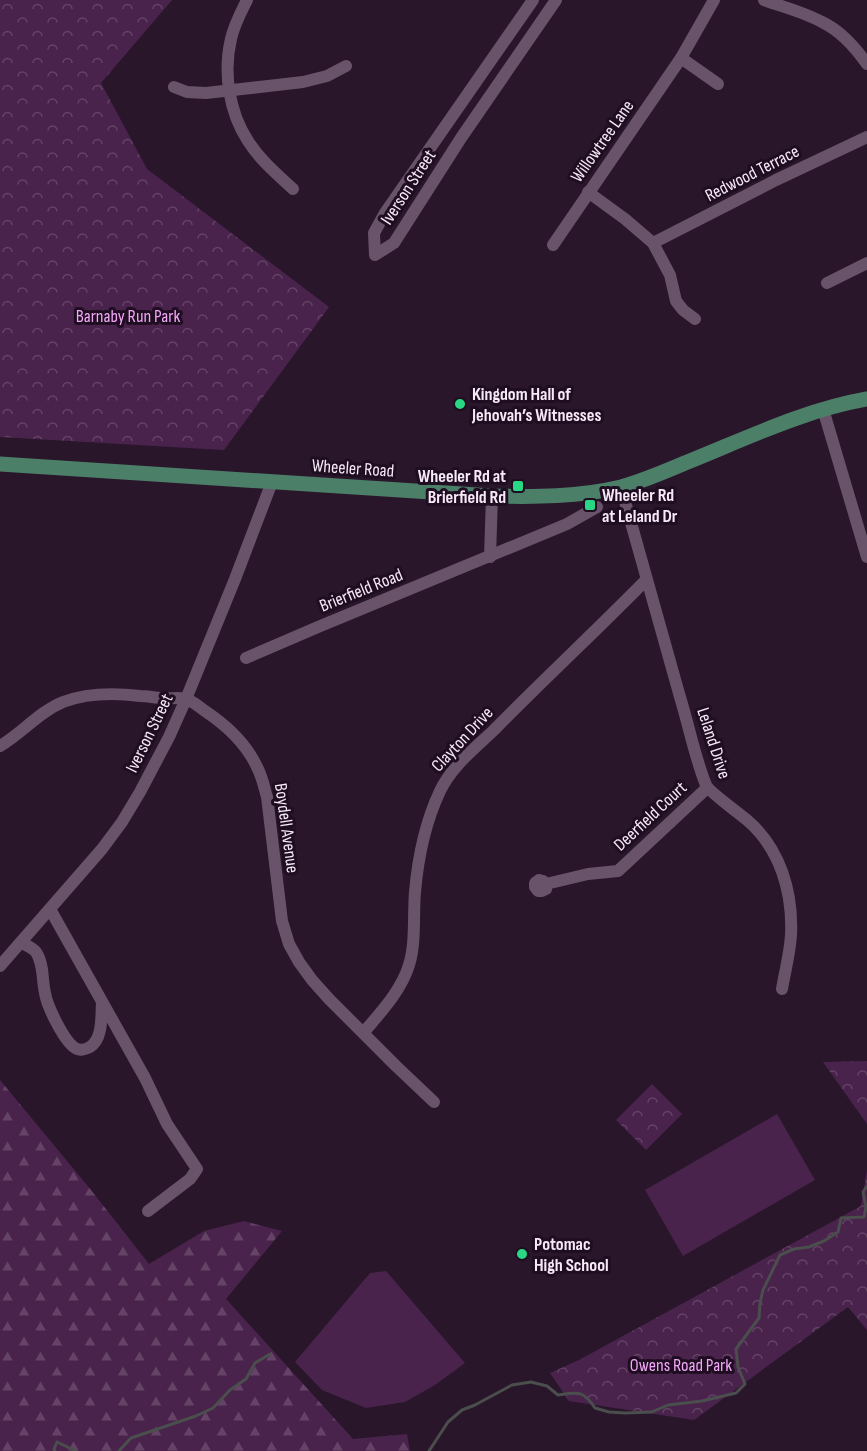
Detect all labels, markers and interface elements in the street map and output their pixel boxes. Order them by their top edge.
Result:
street label: Willowtree Lane [566,96,638,186]
street label: Redwood Terrace [702,141,803,206]
street label: Iverson Street [376,145,441,229]
park label: Barnaby Run Park [76,306,180,327]
place label: Kingdom Hall of Jehovah’s Witnesses [471,384,601,426]
marker: Kingdom Hall of Jehovah’s Witnesses [453,397,467,411]
street label: Wheeler Road [311,455,395,482]
place label: Wheeler Rd at Brierfield Rd [418,466,506,508]
marker: Wheeler Rd at Brierfield Rd [511,479,525,493]
place label: Wheeler Rd at Leland Dr [602,485,678,527]
marker: Wheeler Rd at Leland Dr [583,498,597,512]
street label: Brierfield Road [316,564,406,617]
street label: Iverson Street [121,690,178,776]
street label: Clayton Drive [427,703,498,776]
street label: Leland Drive [692,705,735,781]
street label: Deerfield Court [610,777,692,855]
street label: Boydell Avenue [270,782,303,874]
place label: Potomac High School [534,1234,609,1276]
marker: Potomac High School [515,1247,529,1261]
park label: Owens Road Park [630,1355,732,1376]

